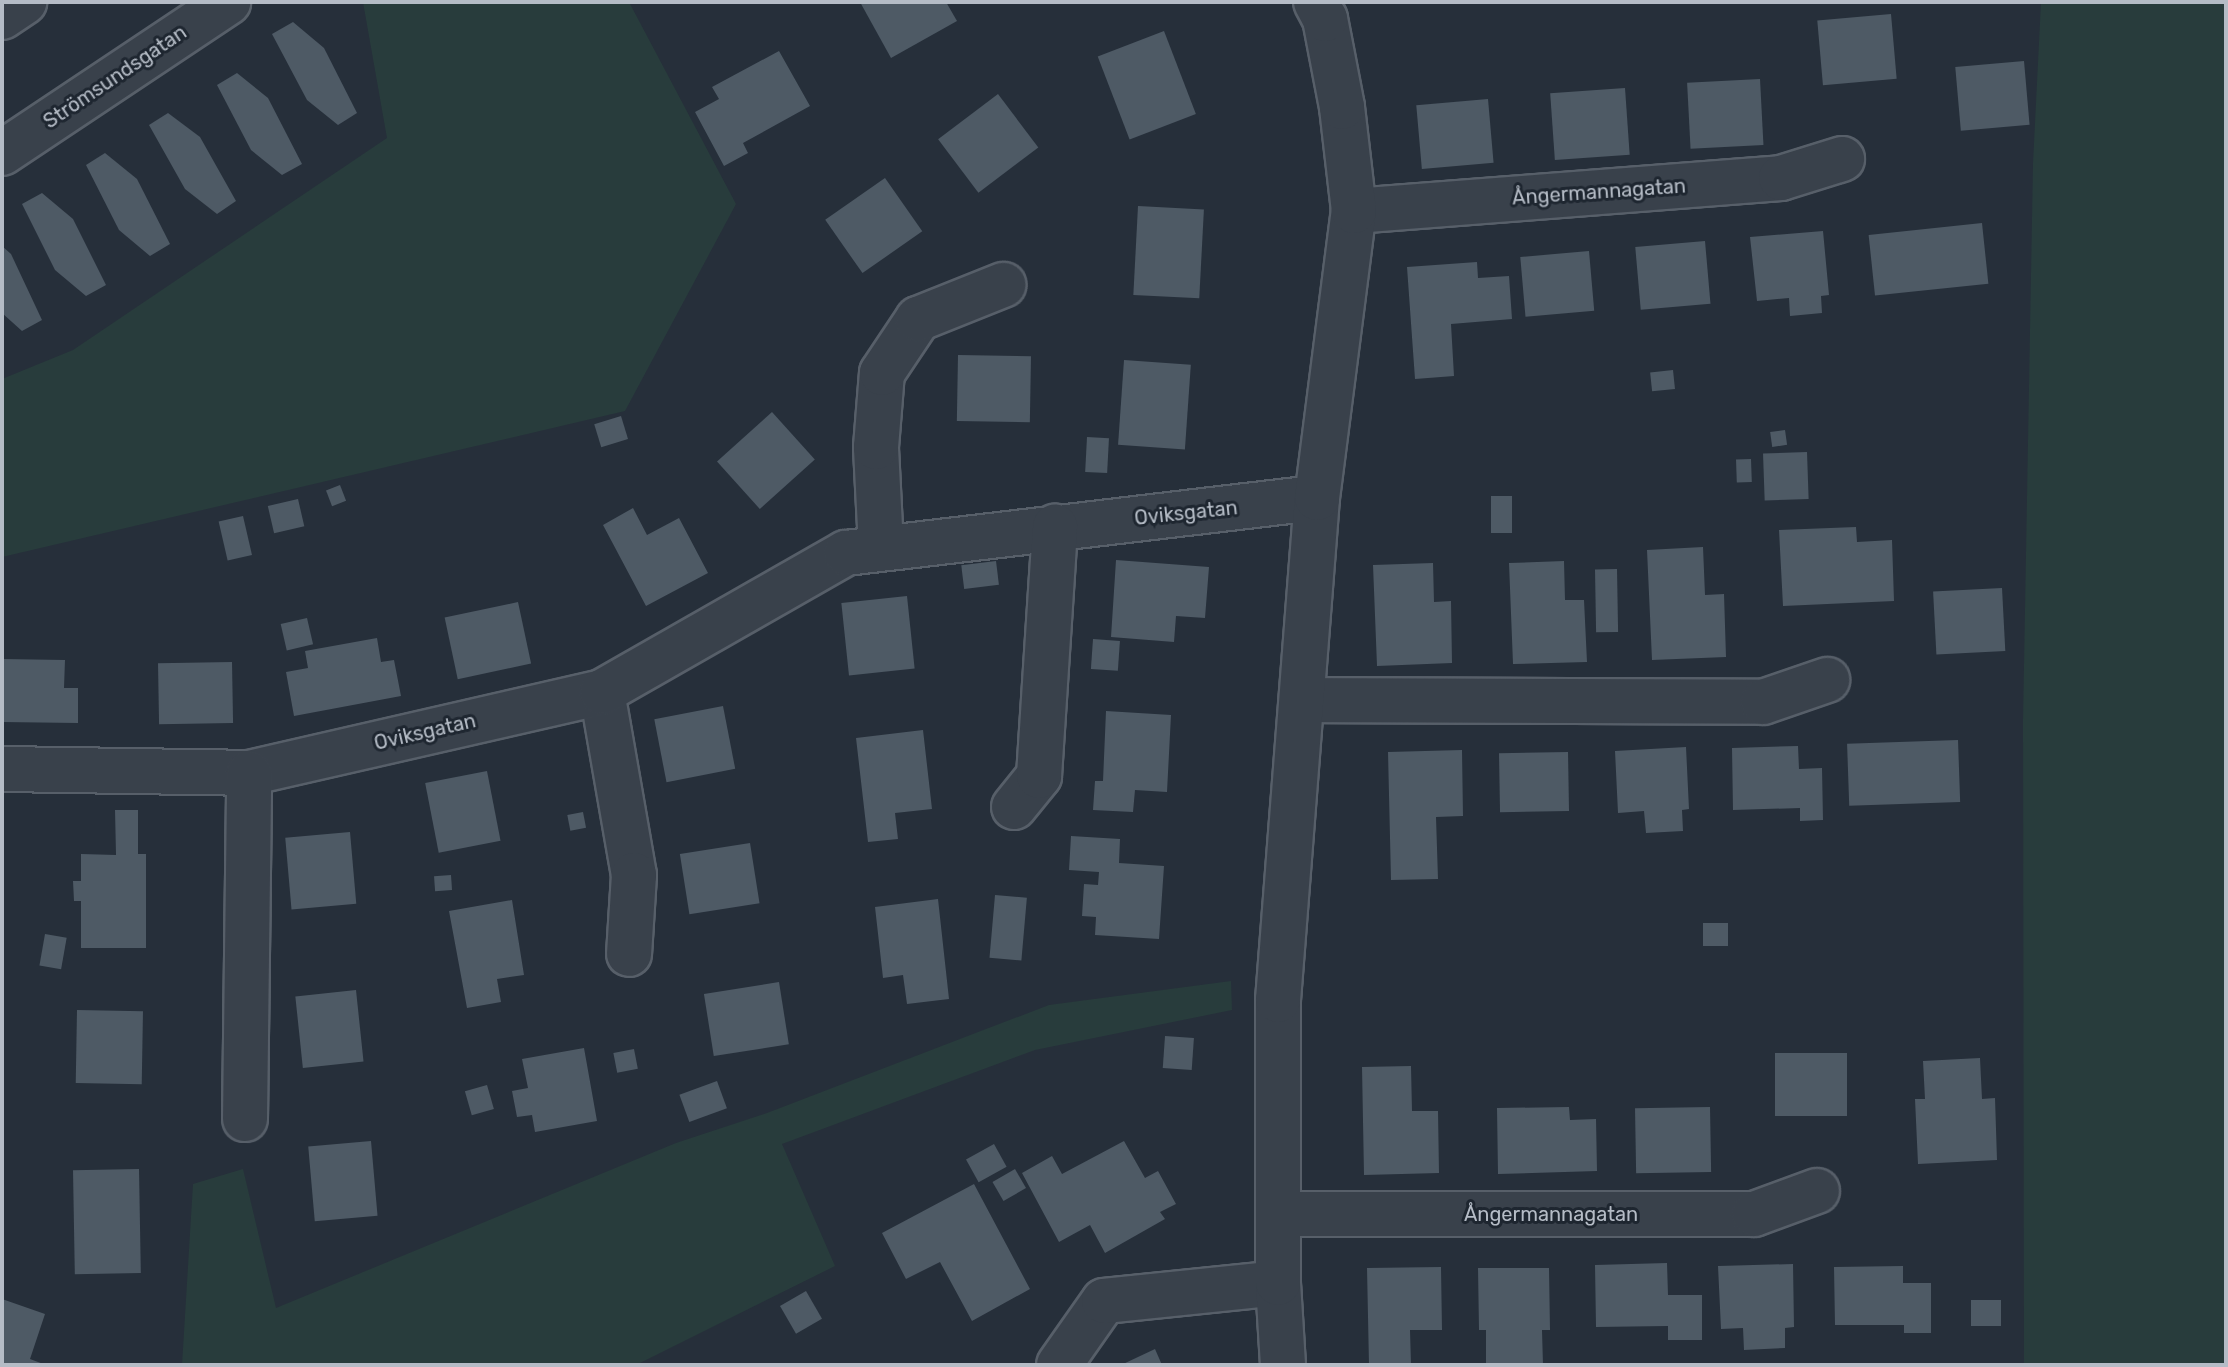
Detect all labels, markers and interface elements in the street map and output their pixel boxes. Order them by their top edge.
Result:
street label: Strömsundsgatan [39,20,191,134]
street label: Ångermannagatan [1511,174,1687,210]
street label: Oviksgatan [1133,496,1239,530]
street label: Oviksgatan [372,709,478,755]
street label: Ångermannagatan [1464,1202,1638,1226]

